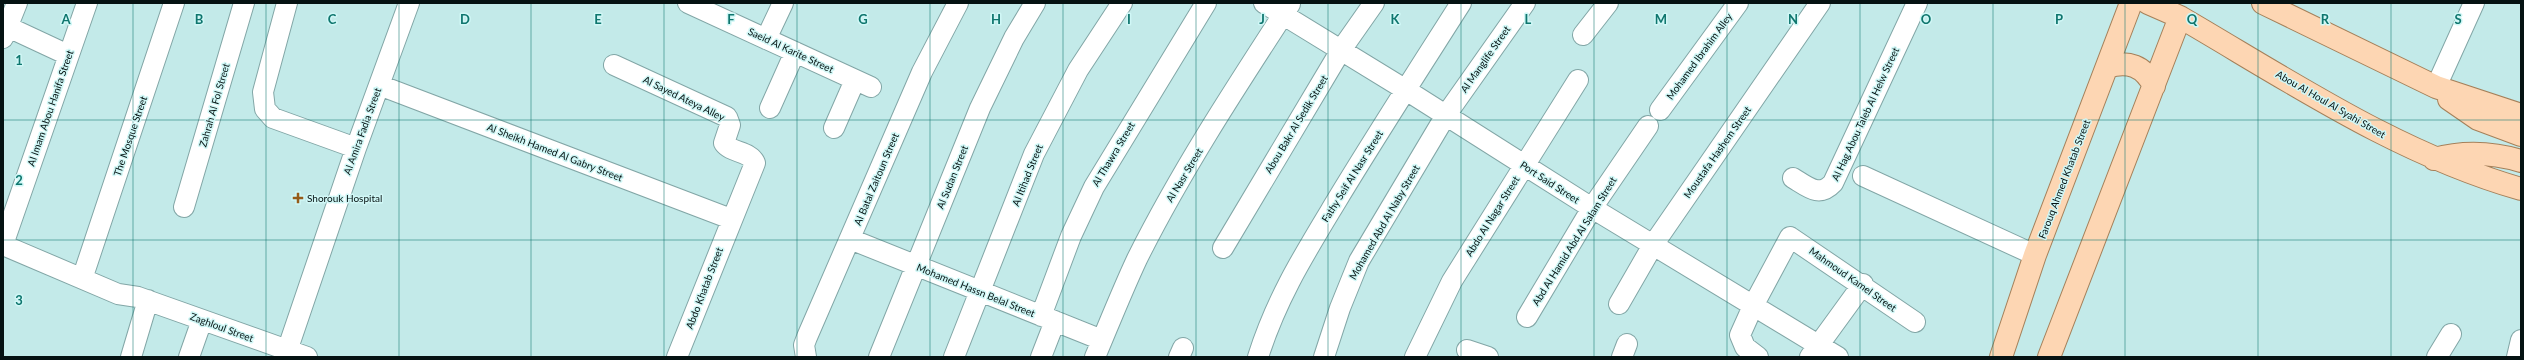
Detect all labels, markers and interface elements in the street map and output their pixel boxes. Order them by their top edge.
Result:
street label: Mohamed Ibrahim Alley [1664,10,1735,102]
text: A [60,11,71,27]
text: B [195,11,204,27]
text: C [328,11,337,27]
text: D [460,11,470,27]
text: E [594,11,602,27]
text: F [727,11,735,27]
text: G [858,11,868,27]
text: H [991,11,1001,27]
text: I [1127,11,1131,27]
text: J [1259,11,1265,27]
text: K [1391,11,1401,27]
text: L [1525,11,1532,27]
text: M [1655,11,1667,27]
text: N [1788,11,1798,27]
text: O [1921,11,1932,27]
text: P [2055,11,2063,27]
text: Q [2187,11,2198,27]
text: R [2321,11,2330,27]
text: S [2454,11,2462,27]
street label: Al Manglife Street [1457,23,1513,95]
street label: Saeid Al Karite Street [746,25,836,75]
street label: Al Hag Abou Taleb Al Helw Street [1829,45,1901,183]
street label: Al Imam Abou Hanifa Street [24,48,76,168]
text: 1 [15,52,23,68]
street label: Zahrah Al Fol Street [196,61,232,148]
street label: Abou Al Houl Al Syahi Street [2274,68,2388,141]
street label: Abou Bakr Al Sedik Street [1262,72,1330,175]
street label: Al Sayed Ateya Alley [641,73,727,123]
street label: Al Amira Fadia Street [341,86,383,176]
street label: The Mosque Street [111,94,149,178]
street label: Moustafa Hashem Street [1681,104,1753,200]
street label: Farouq Ahmed Khatab Street [2036,117,2092,240]
street label: Al Thawra Street [1089,119,1137,188]
street label: Al Sheikh Hamed Al Gabry Street [486,121,625,184]
street label: Fathy Seif Al Nasr Street [1319,128,1385,224]
street label: Al Batal Zaitoun Street [851,131,901,227]
street label: Al Itihad Street [1009,142,1045,208]
street label: Al Sudan Street [934,143,970,211]
street label: Al Nasr Street [1163,146,1205,204]
street label: Port Said Street [1518,158,1582,206]
street label: Mohamed Abd Al Naby Street [1346,162,1422,281]
text: 2 [15,172,23,188]
street label: Abdo Al Nagar Street [1462,173,1522,258]
street label: Abd Al Hamid Abd Al Salam Street [1529,174,1619,308]
marker: Shorouk Hospital [292,192,304,204]
place label: Shorouk Hospital [307,192,382,204]
street label: Mahmoud Kamel Street [1807,244,1899,314]
street label: Abdo Khatab Street [683,245,725,330]
street label: Mohamed Hassn Belal Street [915,261,1037,319]
text: 3 [15,292,23,308]
street label: Zaghloul Street [189,310,256,344]

